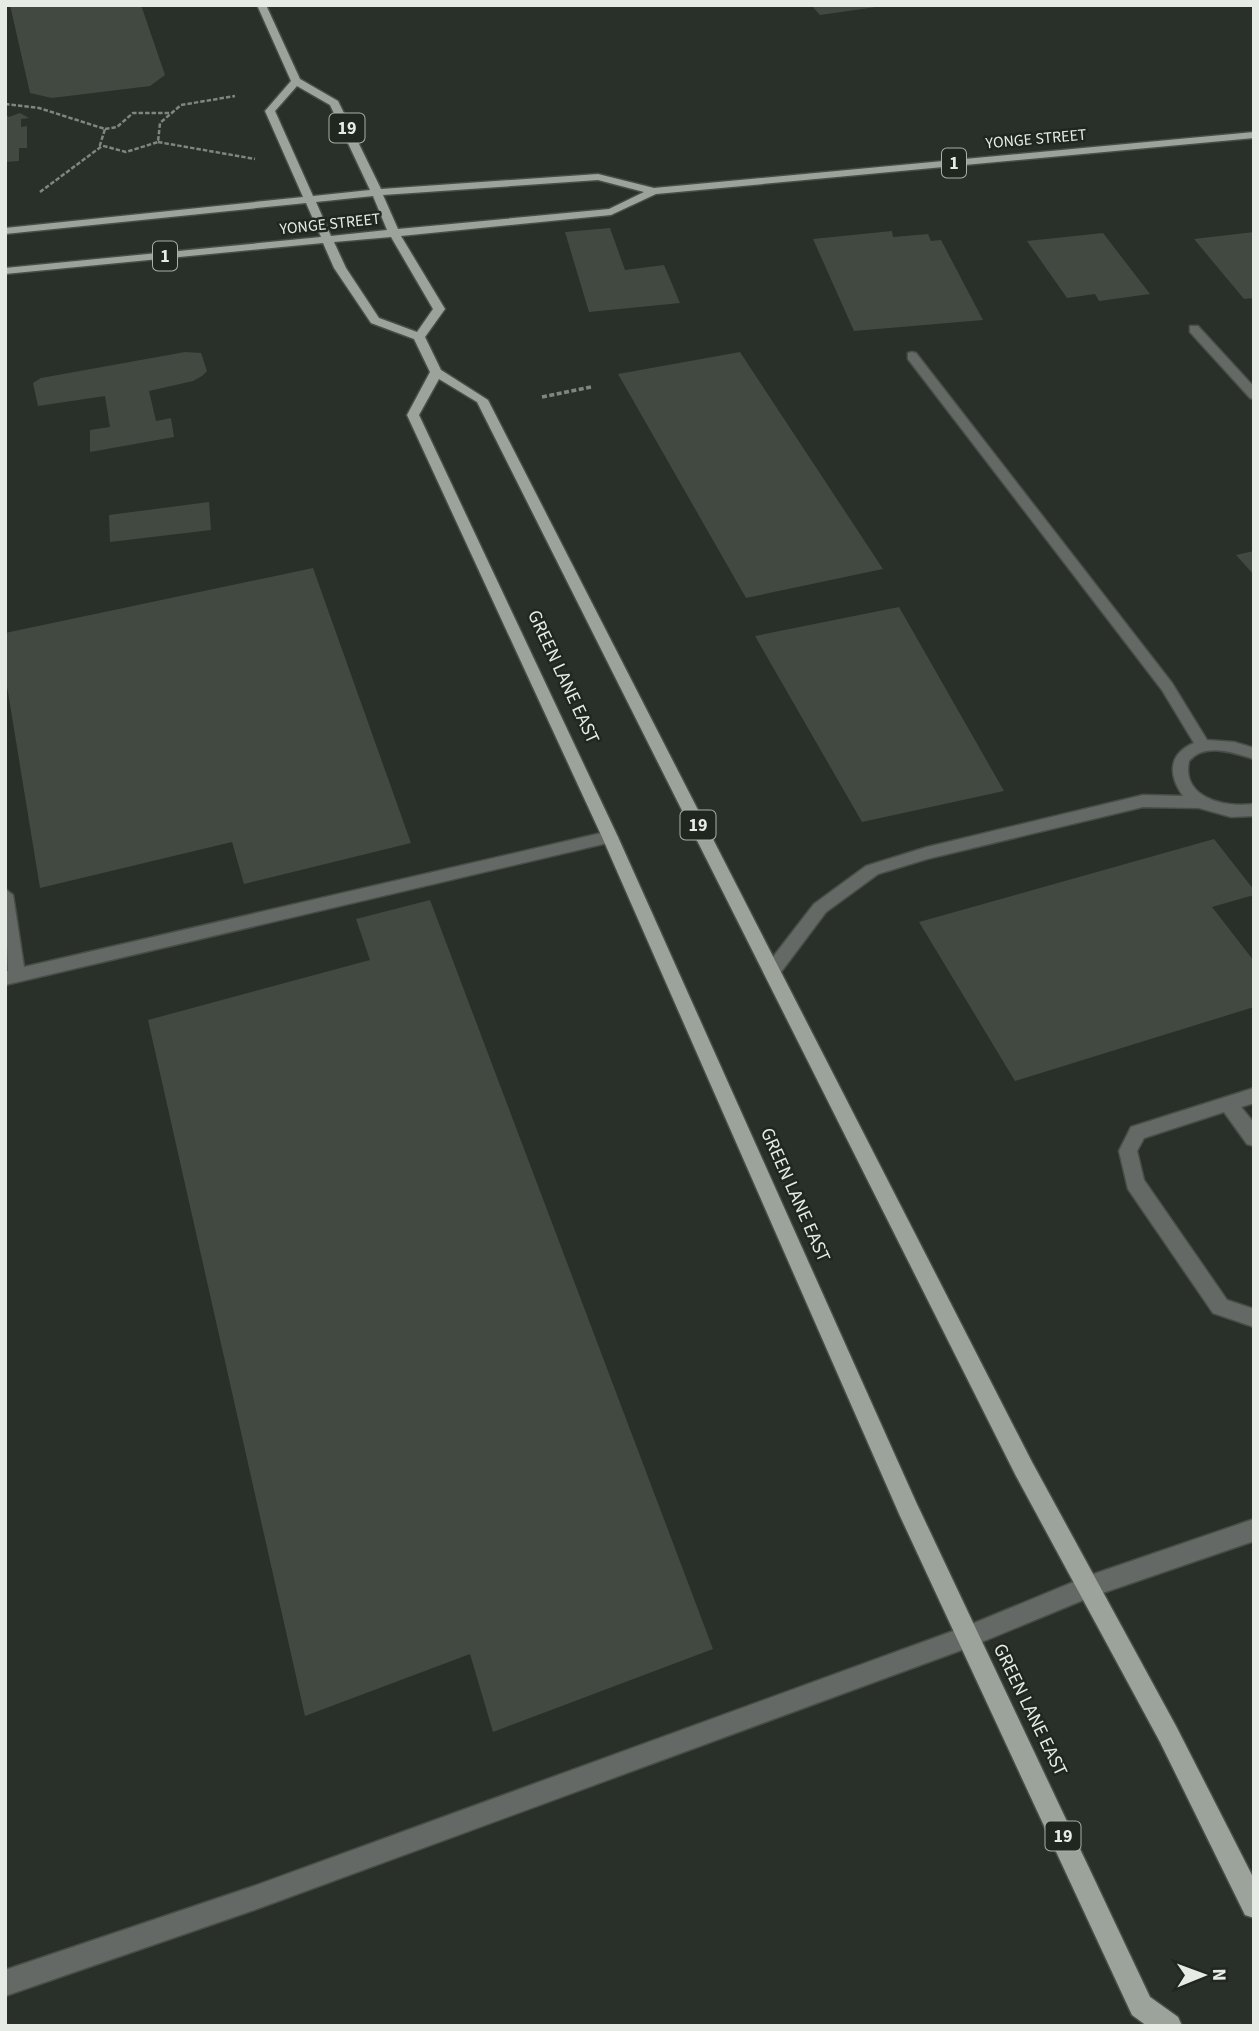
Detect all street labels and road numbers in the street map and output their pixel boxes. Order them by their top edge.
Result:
road number: 19 [330,113,364,142]
street label: YONGE STREET [984,124,1088,154]
road number: 1 [942,148,966,178]
street label: YONGE STREET [278,208,382,240]
road number: 1 [153,242,177,270]
street label: GREEN LANE EAST [520,606,606,748]
road number: 19 [680,810,716,840]
street label: GREEN LANE EAST [753,1123,837,1267]
street label: GREEN LANE EAST [986,1639,1074,1781]
road number: 19 [1046,1822,1080,1850]

